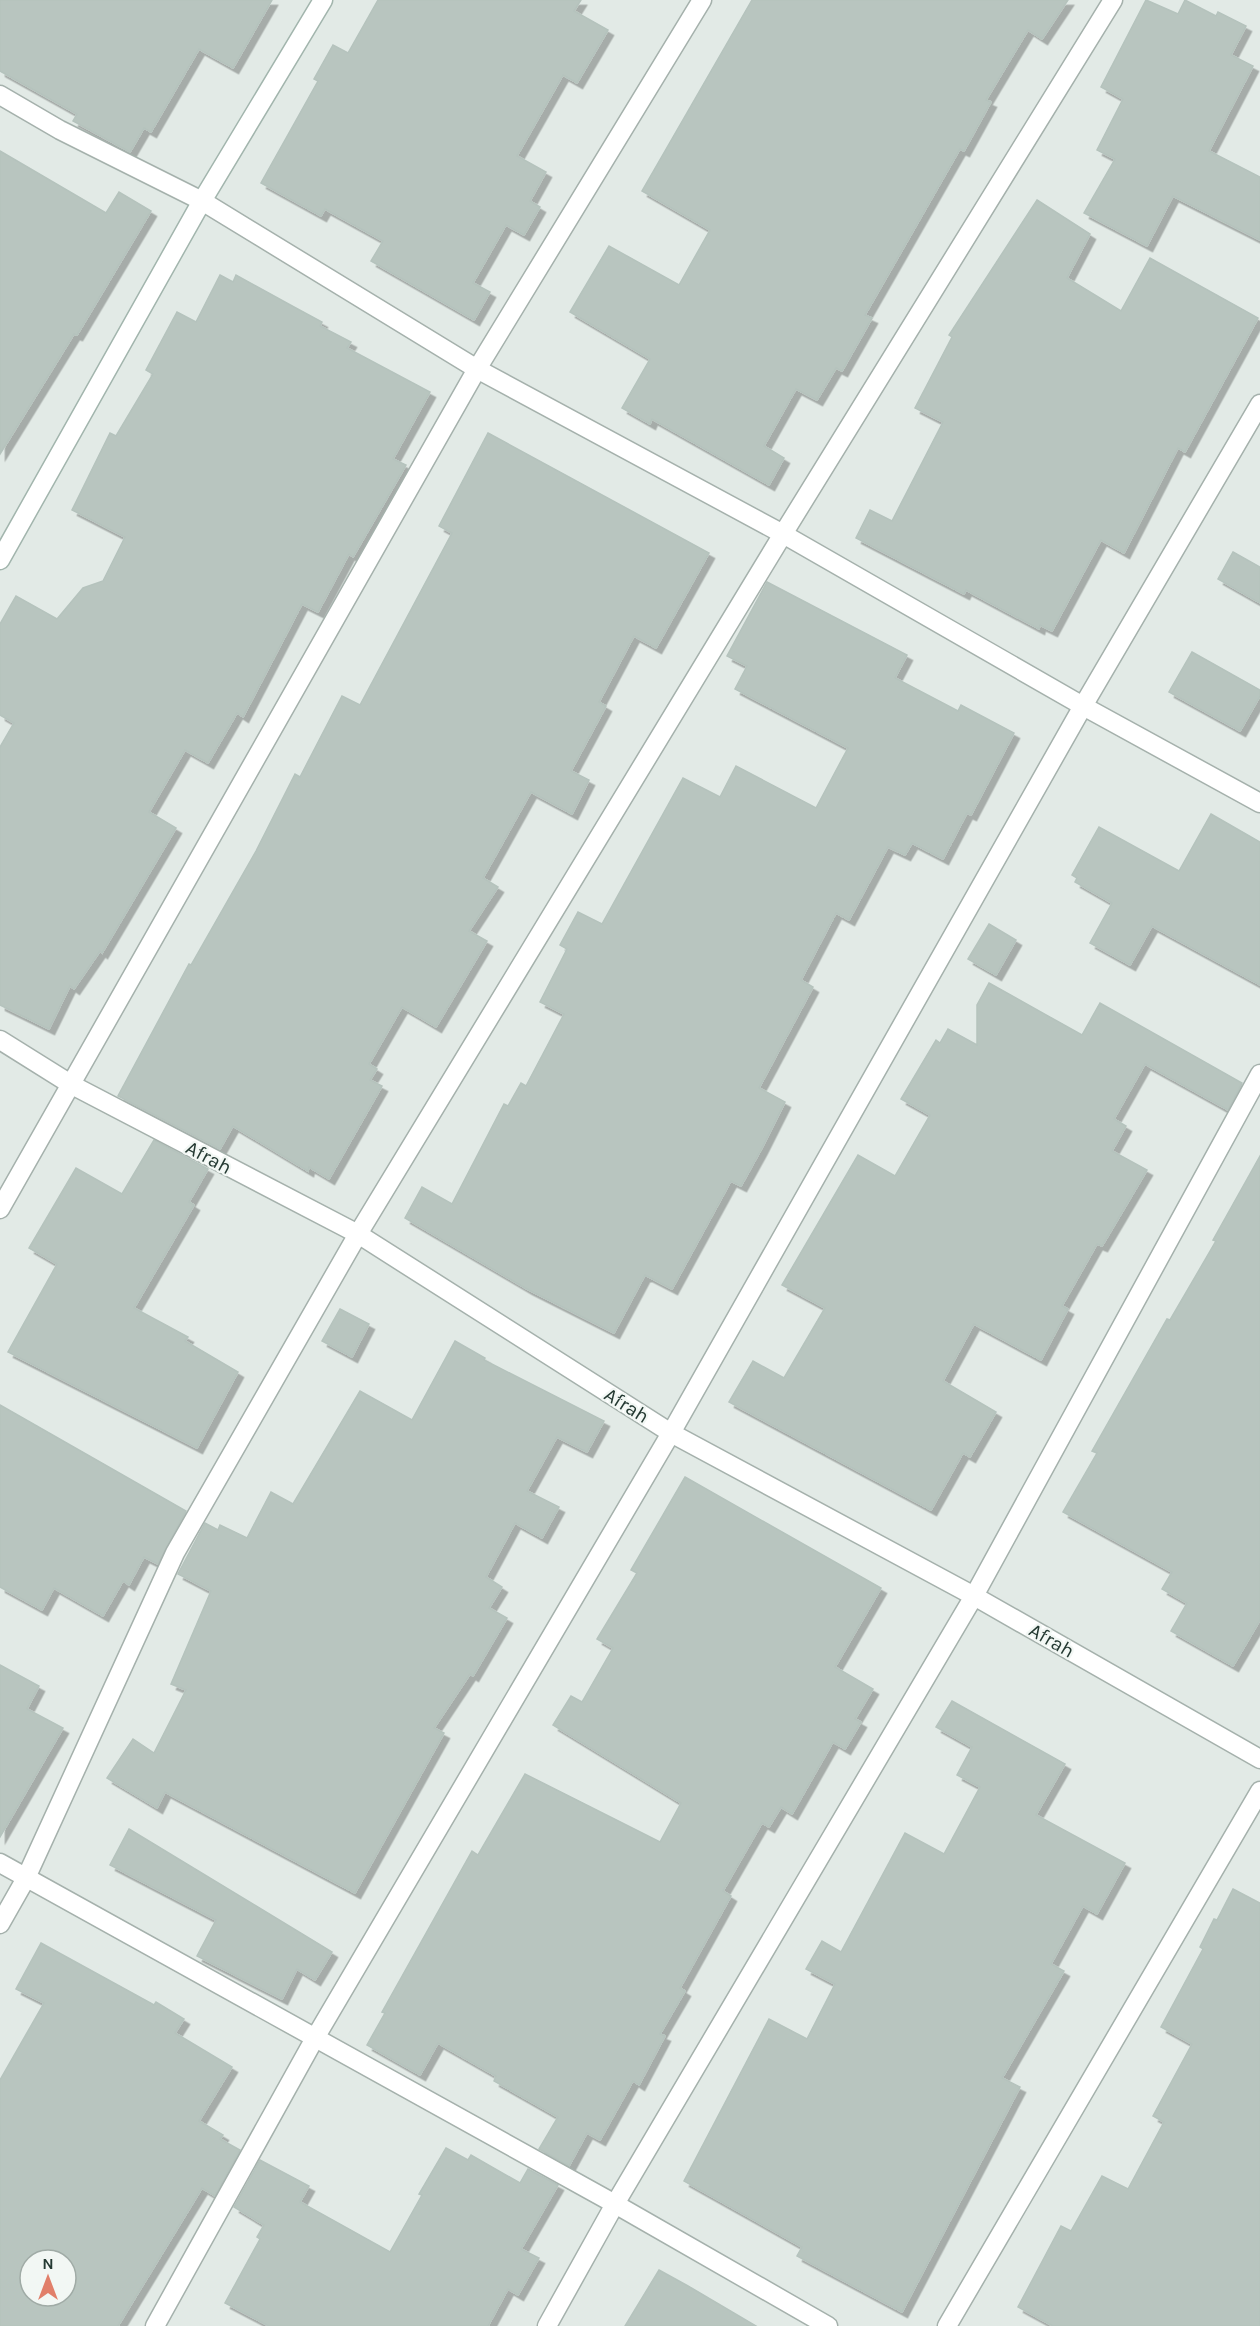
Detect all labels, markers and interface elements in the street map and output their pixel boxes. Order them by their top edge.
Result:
street label: Afrah [182,1136,236,1179]
street label: Afrah [600,1383,653,1428]
street label: Afrah [1025,1618,1078,1662]
north arrow [18,2248,78,2308]
text: N [42,2254,54,2273]

